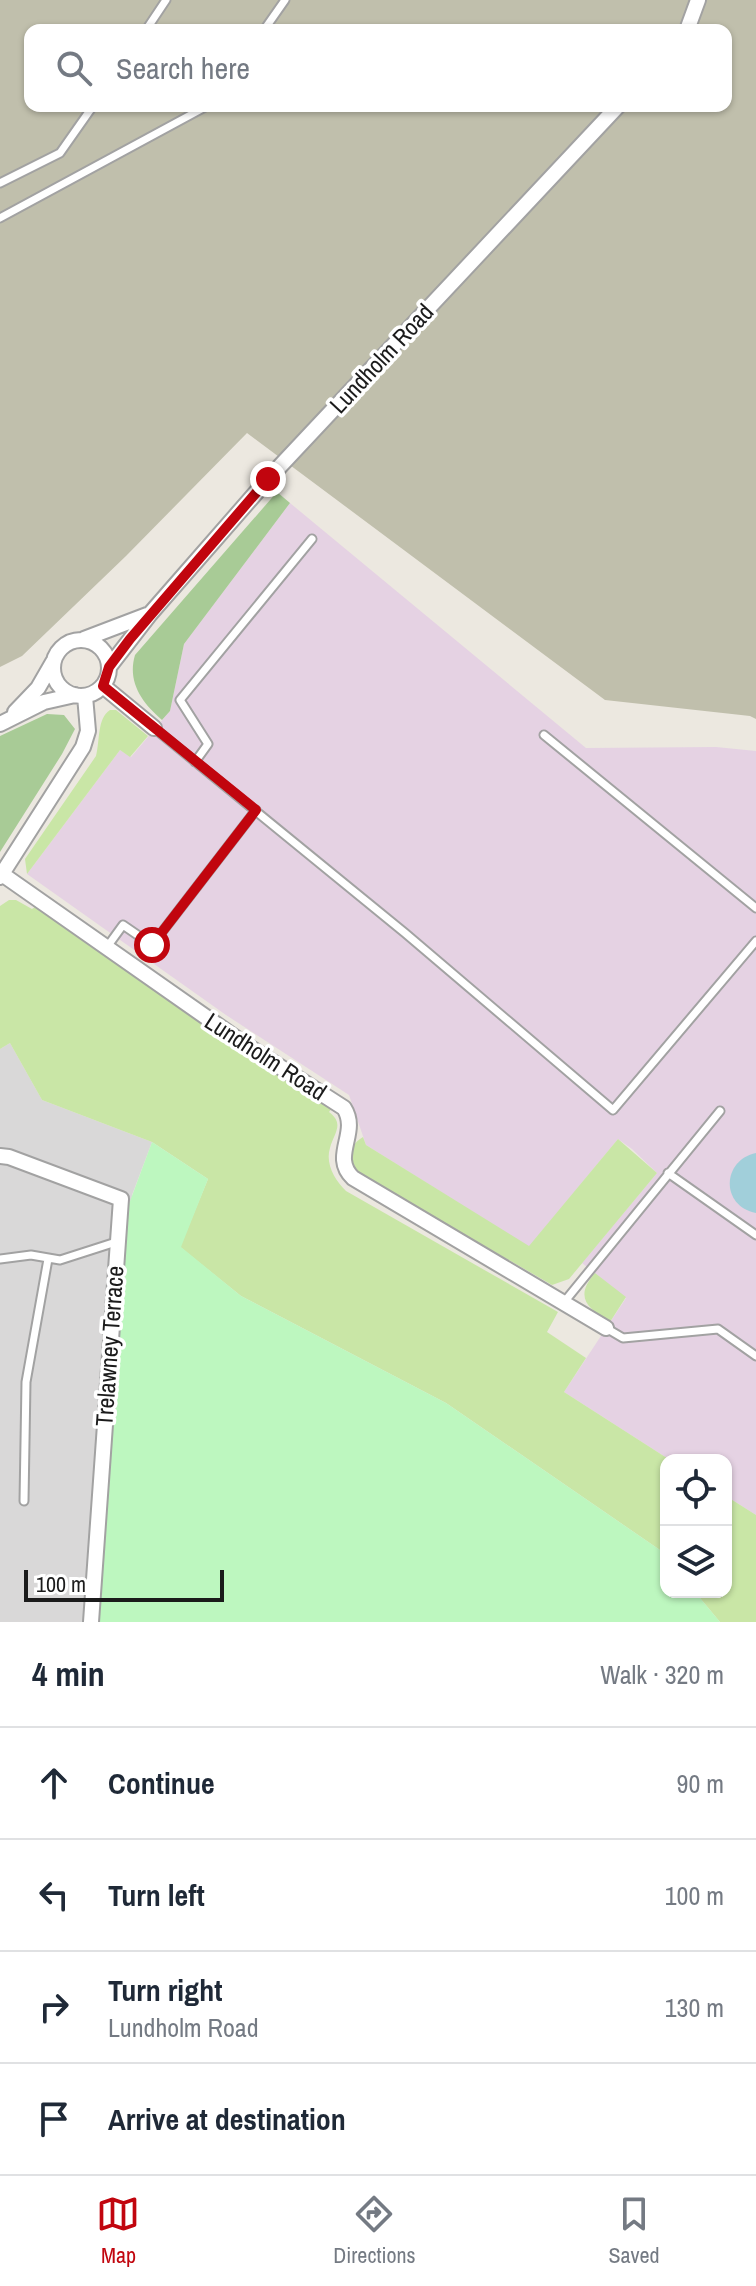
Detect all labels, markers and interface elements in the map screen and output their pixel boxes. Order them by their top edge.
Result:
search box [24,24,732,112]
icon: search [52,46,96,90]
text: Search here [116,48,250,88]
street label: Lundholm Road [322,296,440,420]
route end [250,461,286,497]
route start [134,927,170,963]
street label: Lundholm Road [199,1005,333,1107]
street label: Trelawney Terrace [87,1265,131,1427]
map controls [660,1454,732,1598]
button: locate [660,1454,732,1526]
button: layers [660,1526,732,1598]
scale bar [24,1566,224,1602]
text: 100 m [36,1569,86,1599]
text: 4 min [32,1651,105,1697]
text: Walk · 320 m [600,1657,724,1692]
icon: ahead [32,1761,76,1805]
text: Continue [108,1763,215,1803]
text: 90 m [677,1766,724,1801]
icon: left [32,1873,76,1917]
text: Turn left [108,1875,205,1915]
text: 100 m [665,1878,724,1913]
text: Turn right [108,1970,222,2010]
icon: right [32,1985,76,2029]
text: 130 m [665,1990,724,2025]
text: Lundholm Road [108,2010,259,2045]
icon: arrive [32,2097,76,2141]
text: Arrive at destination [108,2099,346,2139]
tab: Map [96,2192,140,2270]
tab: Directions [333,2192,416,2270]
tab: Saved [608,2192,660,2270]

